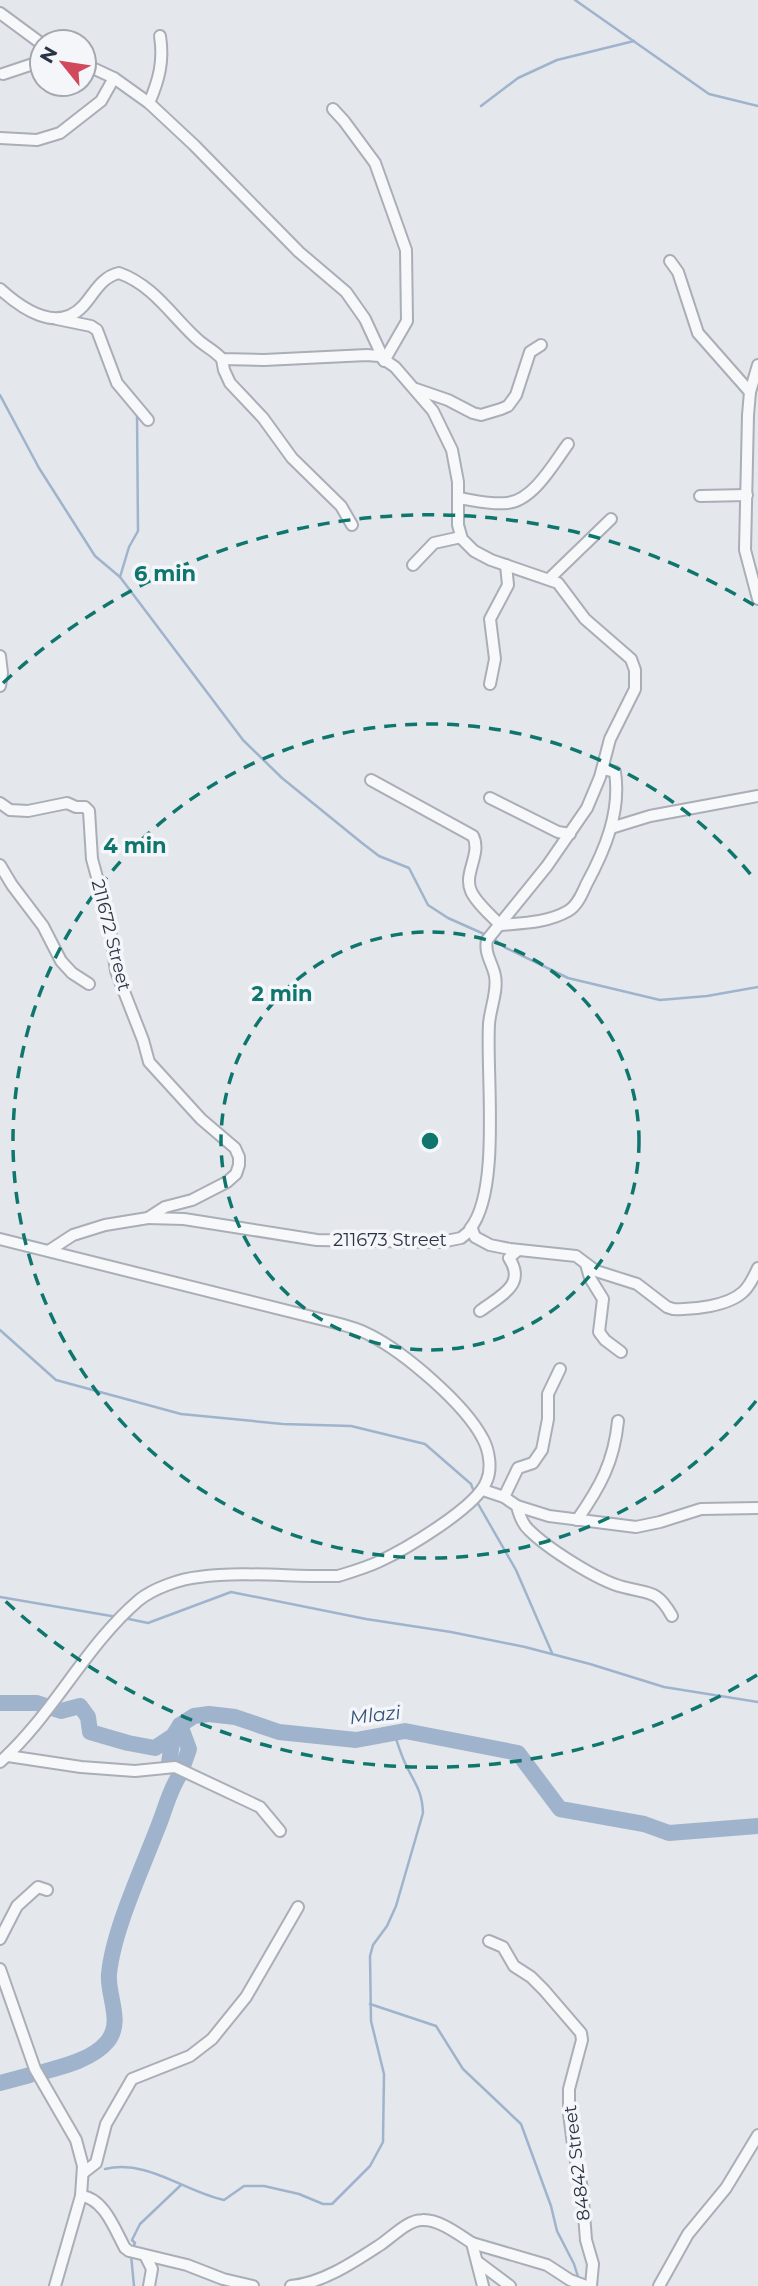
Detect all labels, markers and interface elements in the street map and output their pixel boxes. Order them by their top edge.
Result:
north arrow [28,28,98,98]
text: N [35,42,63,67]
text: 6 min [134,561,196,586]
text: 4 min [103,833,167,858]
street label: 211672 Street [87,877,135,993]
text: 2 min [251,981,313,1006]
centre of rings [418,1129,442,1153]
street label: 211673 Street [333,1229,447,1251]
water label: Mlazi [348,1701,402,1729]
street label: 84842 Street [559,2104,595,2222]

